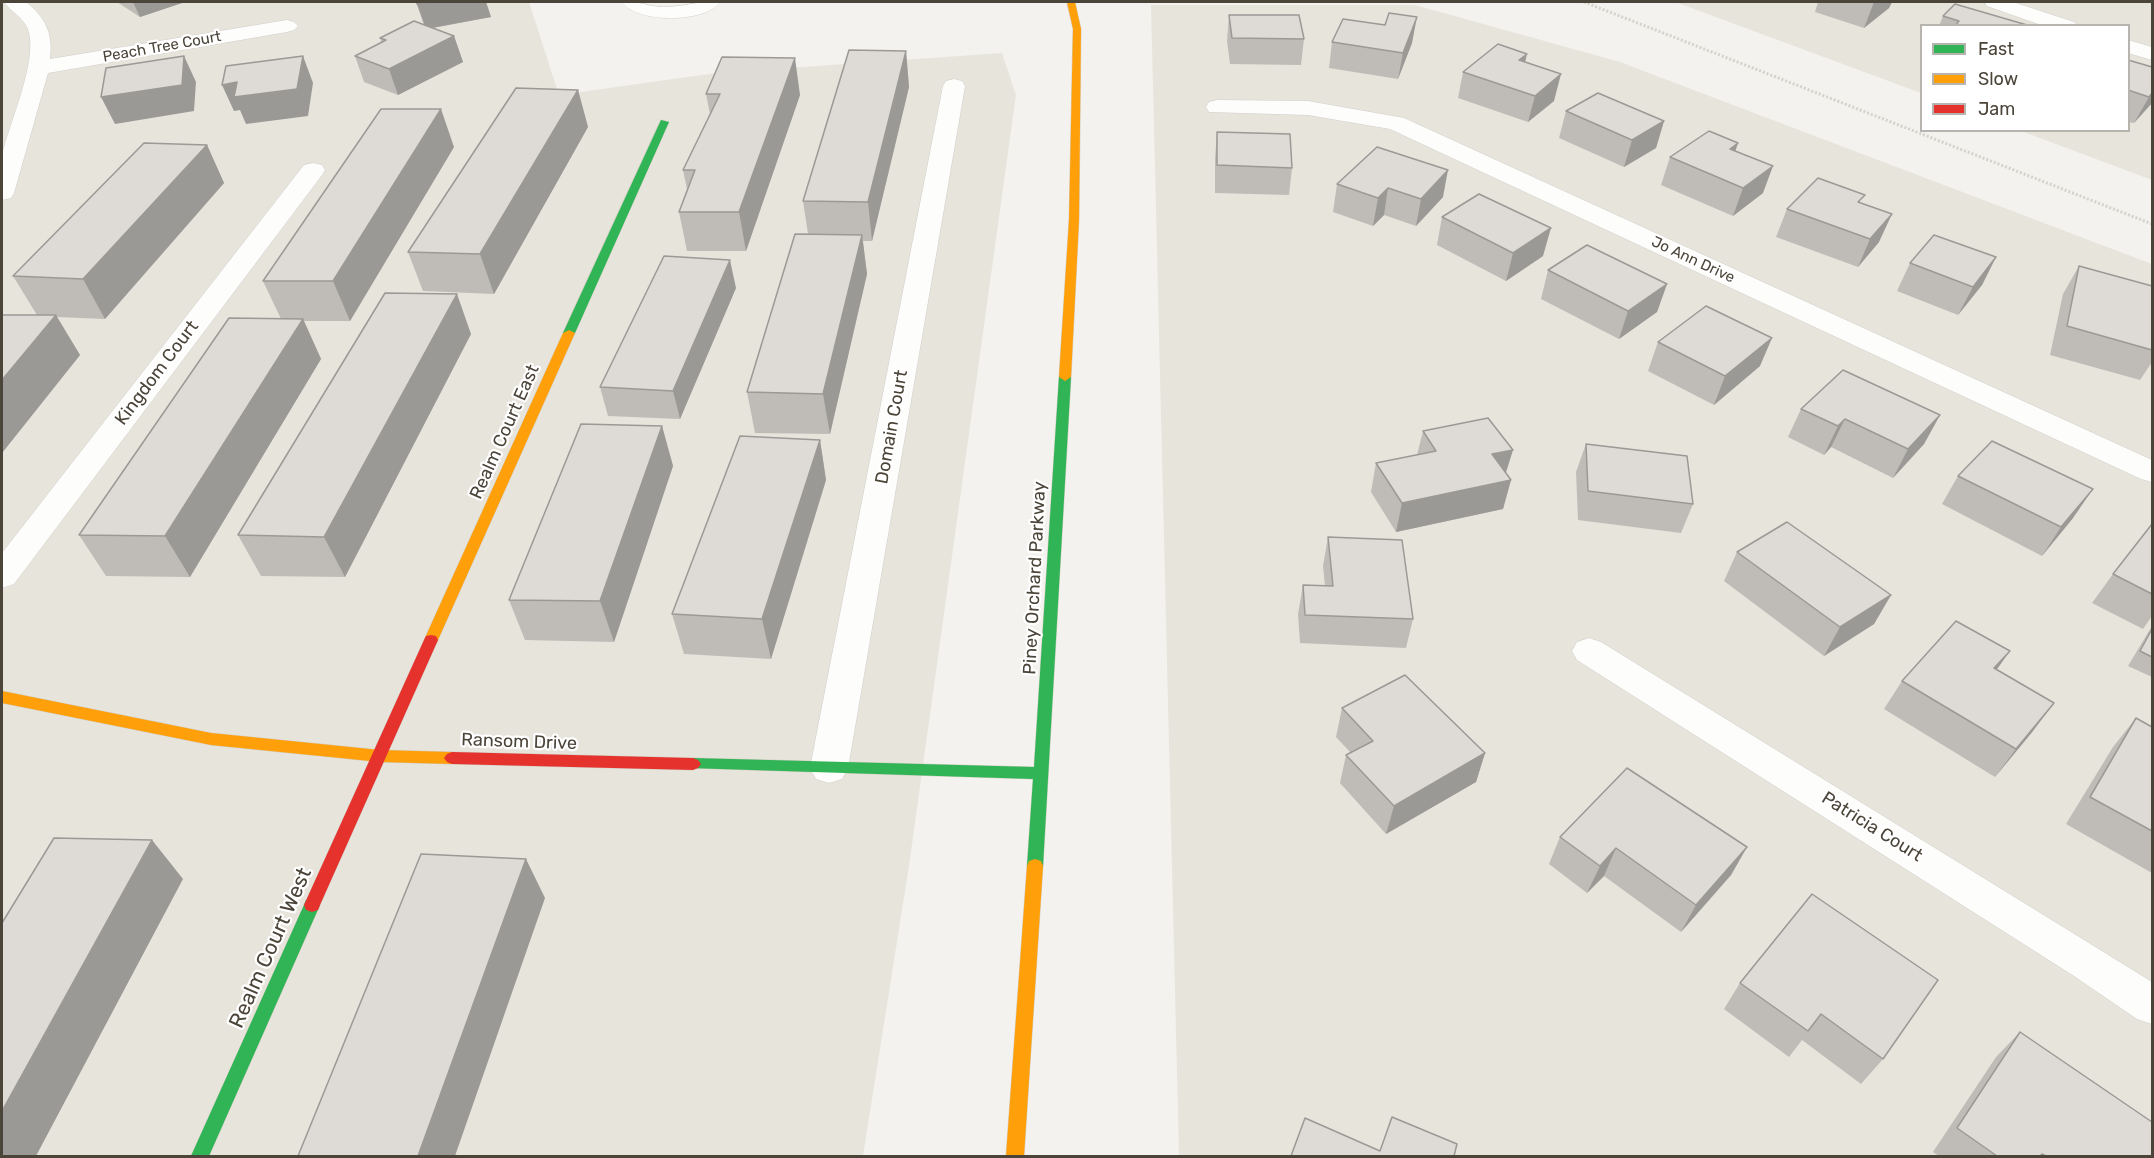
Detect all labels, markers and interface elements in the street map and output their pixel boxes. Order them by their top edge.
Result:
legend [1920,24,2130,132]
street label: Peach Tree Court [101,28,223,66]
text: Fast [1978,38,2014,60]
text: Slow [1978,68,2018,90]
text: Jam [1978,98,2015,120]
street label: Jo Ann Drive [1649,233,1737,287]
street label: Kingdom Court [111,316,203,430]
street label: Realm Court East [466,361,544,503]
street label: Domain Court [871,368,913,486]
street label: Piney Orchard Parkway [1019,481,1051,675]
street label: Ransom Drive [461,729,577,755]
street label: Patricia Court [1817,787,1927,867]
street label: Realm Court West [224,864,318,1032]

